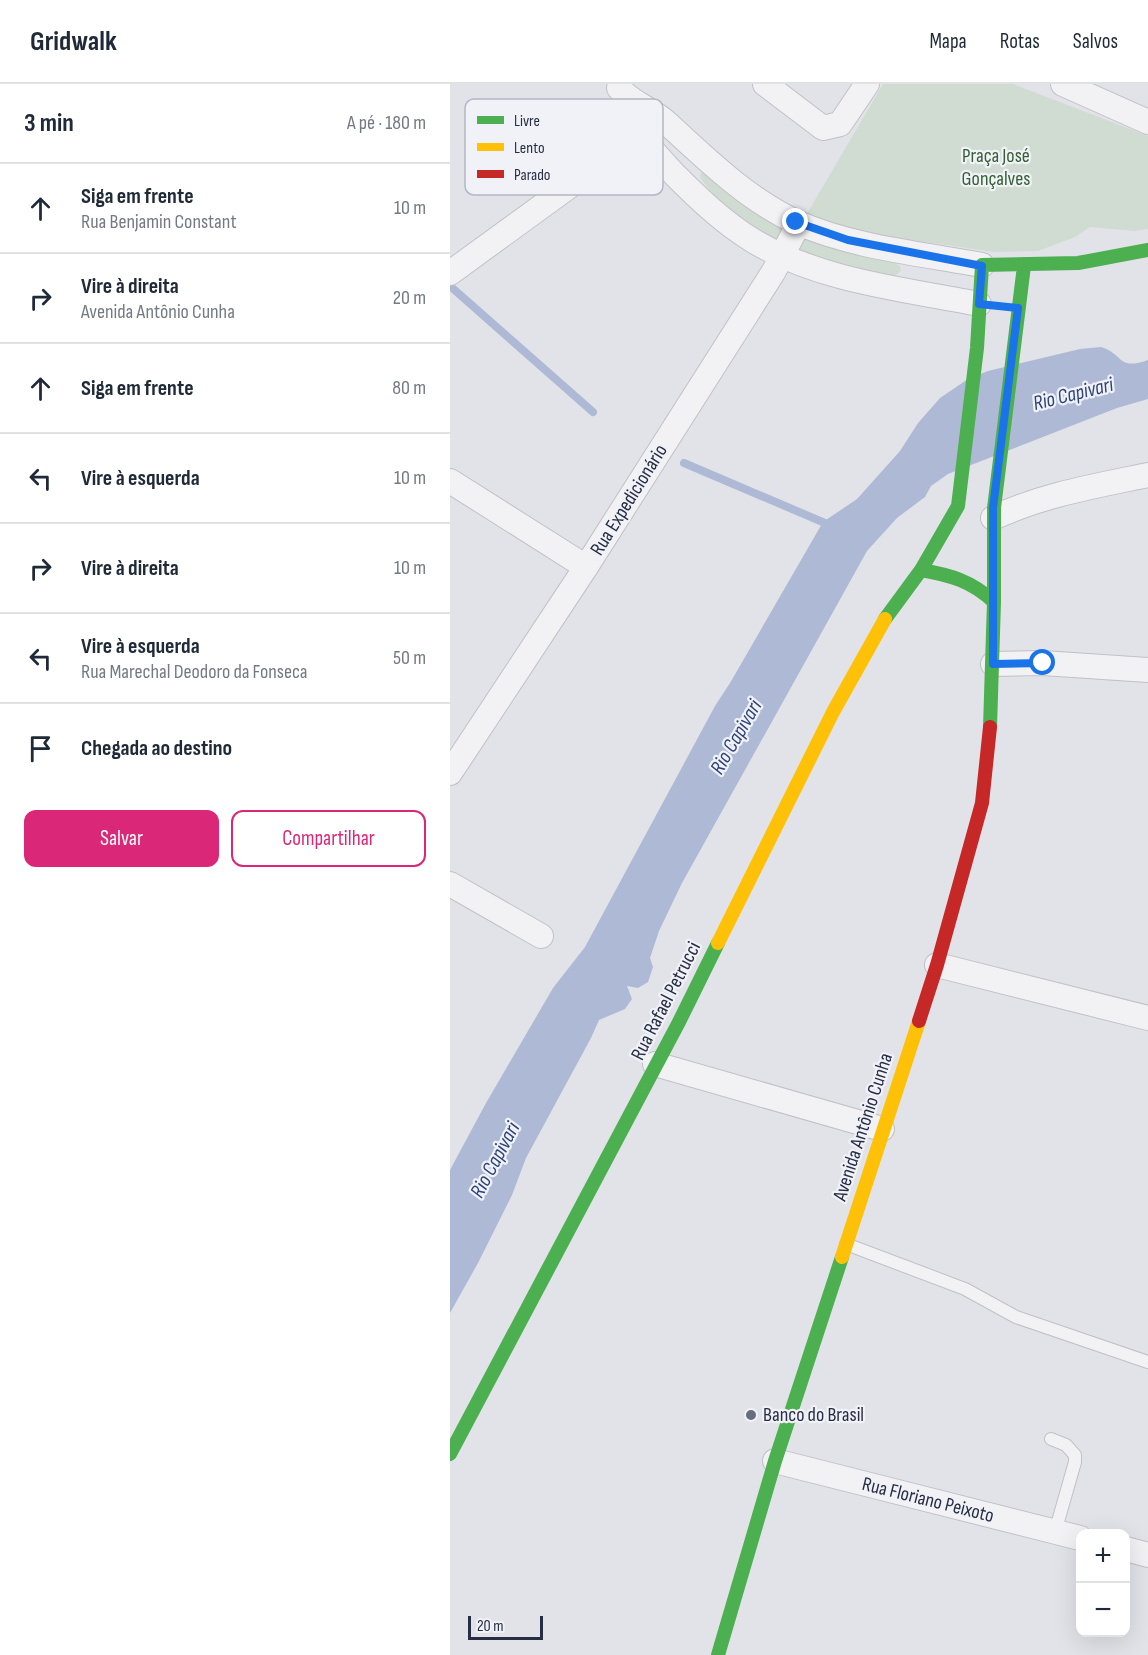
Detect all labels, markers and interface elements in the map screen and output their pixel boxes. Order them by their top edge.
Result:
text: Gridwalk [30,25,117,58]
text: Mapa [929,29,967,54]
text: Rotas [1000,29,1040,54]
text: Salvos [1073,29,1118,54]
legend [465,99,663,195]
text: 3 min [24,108,74,139]
text: A pé · 180 m [347,111,426,135]
text: Livre [514,112,540,131]
text: Lento [514,139,545,158]
park label: Praça José Gonçalves [962,144,1030,191]
text: Parado [514,166,551,185]
text: Siga em frente [81,183,194,210]
icon: ahead [24,192,57,225]
text: 10 m [394,196,426,220]
route end [782,208,808,234]
text: Rua Benjamin Constant [81,210,237,234]
text: Vire à direita [81,273,179,300]
icon: right [24,282,57,315]
text: 20 m [393,286,426,310]
text: Avenida Antônio Cunha [81,300,235,324]
icon: ahead [24,372,57,405]
water label: Rio Capivari [1030,372,1117,416]
text: Siga em frente [81,375,194,402]
text: 80 m [392,376,426,400]
street label: Rua Expedicionário [585,440,673,560]
icon: left [24,462,57,495]
text: Vire à esquerda [81,465,200,492]
text: 10 m [394,466,426,490]
icon: right [24,552,57,585]
text: Vire à direita [81,555,179,582]
text: 10 m [394,556,426,580]
text: Vire à esquerda [81,633,200,660]
icon: left [24,642,57,675]
text: 50 m [393,646,426,670]
route start [1029,649,1055,675]
text: Rua Marechal Deodoro da Fonseca [81,660,307,684]
water label: Rio Capivari [705,694,768,779]
icon: arrive [24,732,57,765]
text: Chegada ao destino [81,735,232,762]
button: Salvar [24,810,219,867]
button: Compartilhar [231,810,426,867]
street label: Rua Rafael Petrucci [626,938,706,1064]
street label: Avenida Antônio Cunha [828,1050,898,1205]
water label: Rio Capivari [465,1117,526,1202]
place label: Banco do Brasil [763,1403,864,1427]
marker: Banco do Brasil [744,1408,758,1422]
street label: Rua Floriano Peixoto [860,1472,996,1528]
map controls [1076,1529,1130,1637]
button: + [1076,1529,1130,1583]
button: − [1076,1583,1130,1637]
scale bar [468,1613,543,1640]
text: 20 m [477,1617,504,1636]

